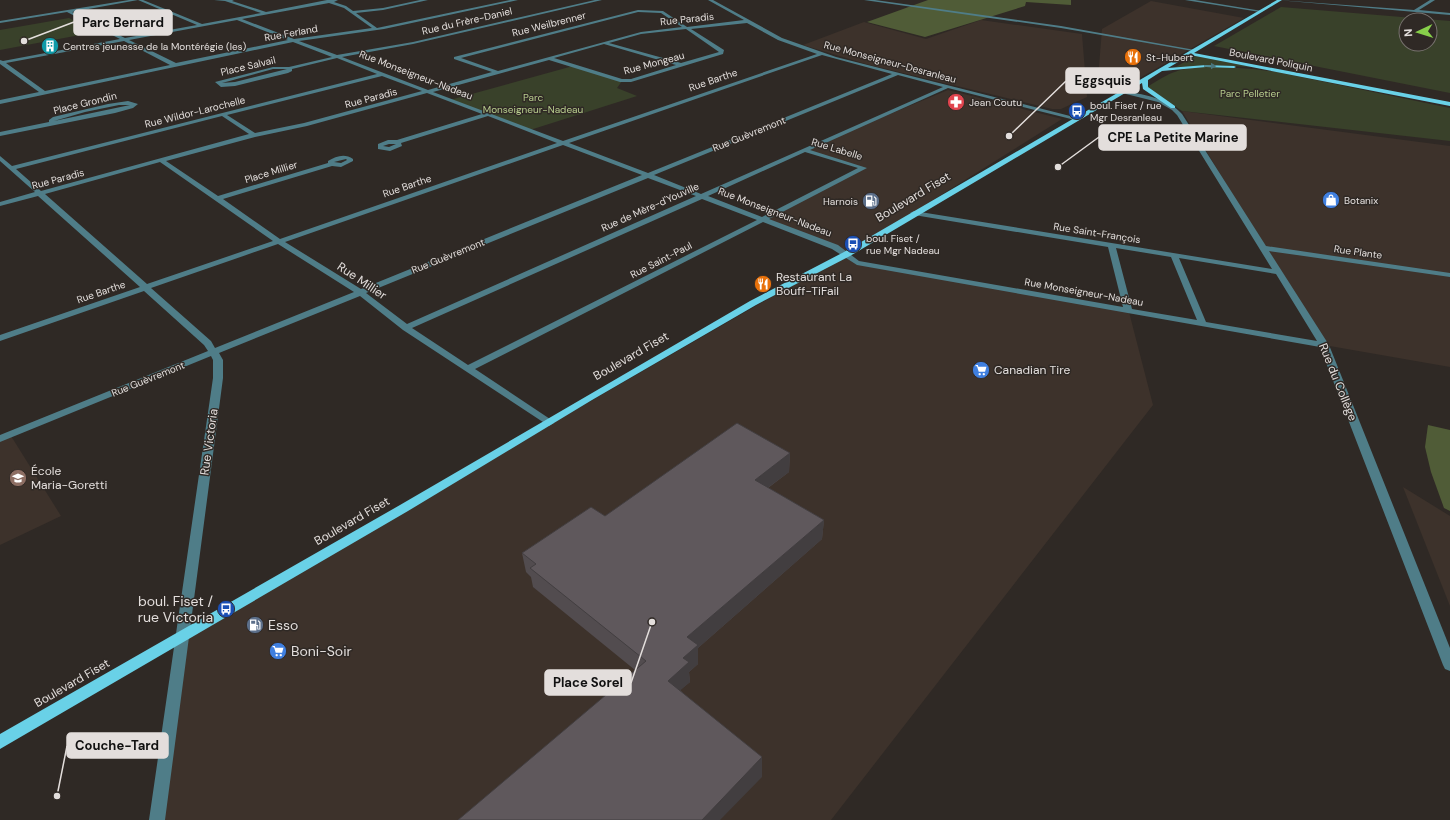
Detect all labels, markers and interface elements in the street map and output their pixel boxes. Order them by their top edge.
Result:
street label: Rue du Frère-Daniel [421,4,513,38]
street label: Rue Weilbrenner [511,8,588,39]
callout: Parc Bernard [74,10,172,35]
street label: Rue Paradis [660,10,714,28]
north arrow [1398,12,1438,52]
text: Parc Bernard [82,14,164,31]
street label: Rue Ferland [263,22,319,44]
text: N [1401,28,1415,37]
building icon: Centres jeunesse de la Montérégie (les) [40,36,60,56]
street label: Rue Monseigneur-Desranleau [822,38,958,86]
place label: Centres jeunesse de la Montérégie (les) [63,40,247,53]
street label: Boulevard Poliquin [1228,46,1314,74]
street label: Rue Monseigneur-Nadeau [357,47,475,103]
restaurant icon: St-Hubert [1123,47,1143,67]
street label: Rue Mongeau [622,49,686,77]
place label: St-Hubert [1146,51,1193,64]
street label: Place Salvail [219,53,277,79]
one-way arrow [1203,63,1216,69]
street label: Rue Barthe [687,66,739,94]
callout: Eggsquis [1066,68,1139,93]
text: Eggsquis [1075,72,1132,89]
street label: Rue Paradis [343,85,399,111]
park label: Parc Pelletier [1220,87,1280,100]
street label: Place Grondin [52,89,118,117]
park label: Parc Monseigneur-Nadeau [483,91,584,116]
pharmacy icon: Jean Coutu [946,92,966,112]
street label: Rue Wildor-Larochelle [143,93,247,131]
place label: Jean Coutu [969,96,1022,109]
place label: boul. Fiset / rue Mgr Desranleau [1090,99,1162,124]
bus stop icon: boul. Fiset / rue Mgr Desranleau [1067,101,1087,121]
street label: Rue Guèvremont [711,113,788,155]
callout: CPE La Petite Marine [1099,125,1246,150]
text: CPE La Petite Marine [1108,129,1239,146]
street label: Rue Labelle [810,135,864,163]
street label: Place Millier [243,158,299,186]
street label: Rue Paradis [30,166,86,192]
street label: Boulevard Fiset [873,168,954,226]
street label: Rue Barthe [381,172,433,200]
street label: Rue de Mère-d'Youville [599,179,701,234]
street label: Rue Monseigneur-Nadeau [716,184,834,240]
shop icon: Botanix [1321,190,1341,210]
fuel station icon: Harnois [861,191,881,211]
place label: Botanix [1344,194,1378,207]
place label: Harnois [823,195,858,208]
street label: Rue Saint-François [1053,220,1141,246]
place label: boul. Fiset / rue Mgr Nadeau [866,232,940,257]
bus stop icon: boul. Fiset / rue Mgr Nadeau [843,234,863,254]
street label: Rue Guèvremont [410,235,487,277]
street label: Rue Saint-Paul [628,239,694,281]
street label: Rue Plante [1333,242,1383,262]
street label: Rue Millier [334,259,390,304]
place label: Restaurant La Bouff-TiFail [776,269,852,299]
restaurant icon: Restaurant La Bouff-TiFail [753,274,773,294]
street label: Rue Monseigneur-Nadeau [1024,275,1145,309]
street label: Rue Barthe [75,278,127,306]
street label: Boulevard Fiset [590,328,672,384]
street label: Rue du Collège [1315,341,1361,424]
street label: Rue Guèvremont [110,358,187,400]
supermarket icon: Canadian Tire [971,360,991,380]
place label: Canadian Tire [994,362,1070,378]
street label: Rue Victoria [196,408,222,476]
place label: École Maria-Goretti [31,463,107,493]
school or university icon: École Maria-Goretti [8,468,28,488]
street label: Boulevard Fiset [311,493,393,549]
place label: boul. Fiset / rue Victoria [138,592,214,626]
bus stop icon: boul. Fiset / rue Victoria [216,599,236,619]
fuel station icon: Esso [245,615,265,635]
place label: Esso [268,616,298,634]
supermarket icon: Boni-Soir [268,641,288,661]
place label: Boni-Soir [291,642,352,660]
street label: Boulevard Fiset [31,655,113,711]
callout: Place Sorel [545,670,631,695]
text: Place Sorel [553,674,623,691]
callout: Couche-Tard [67,733,168,758]
text: Couche-Tard [75,737,159,754]

